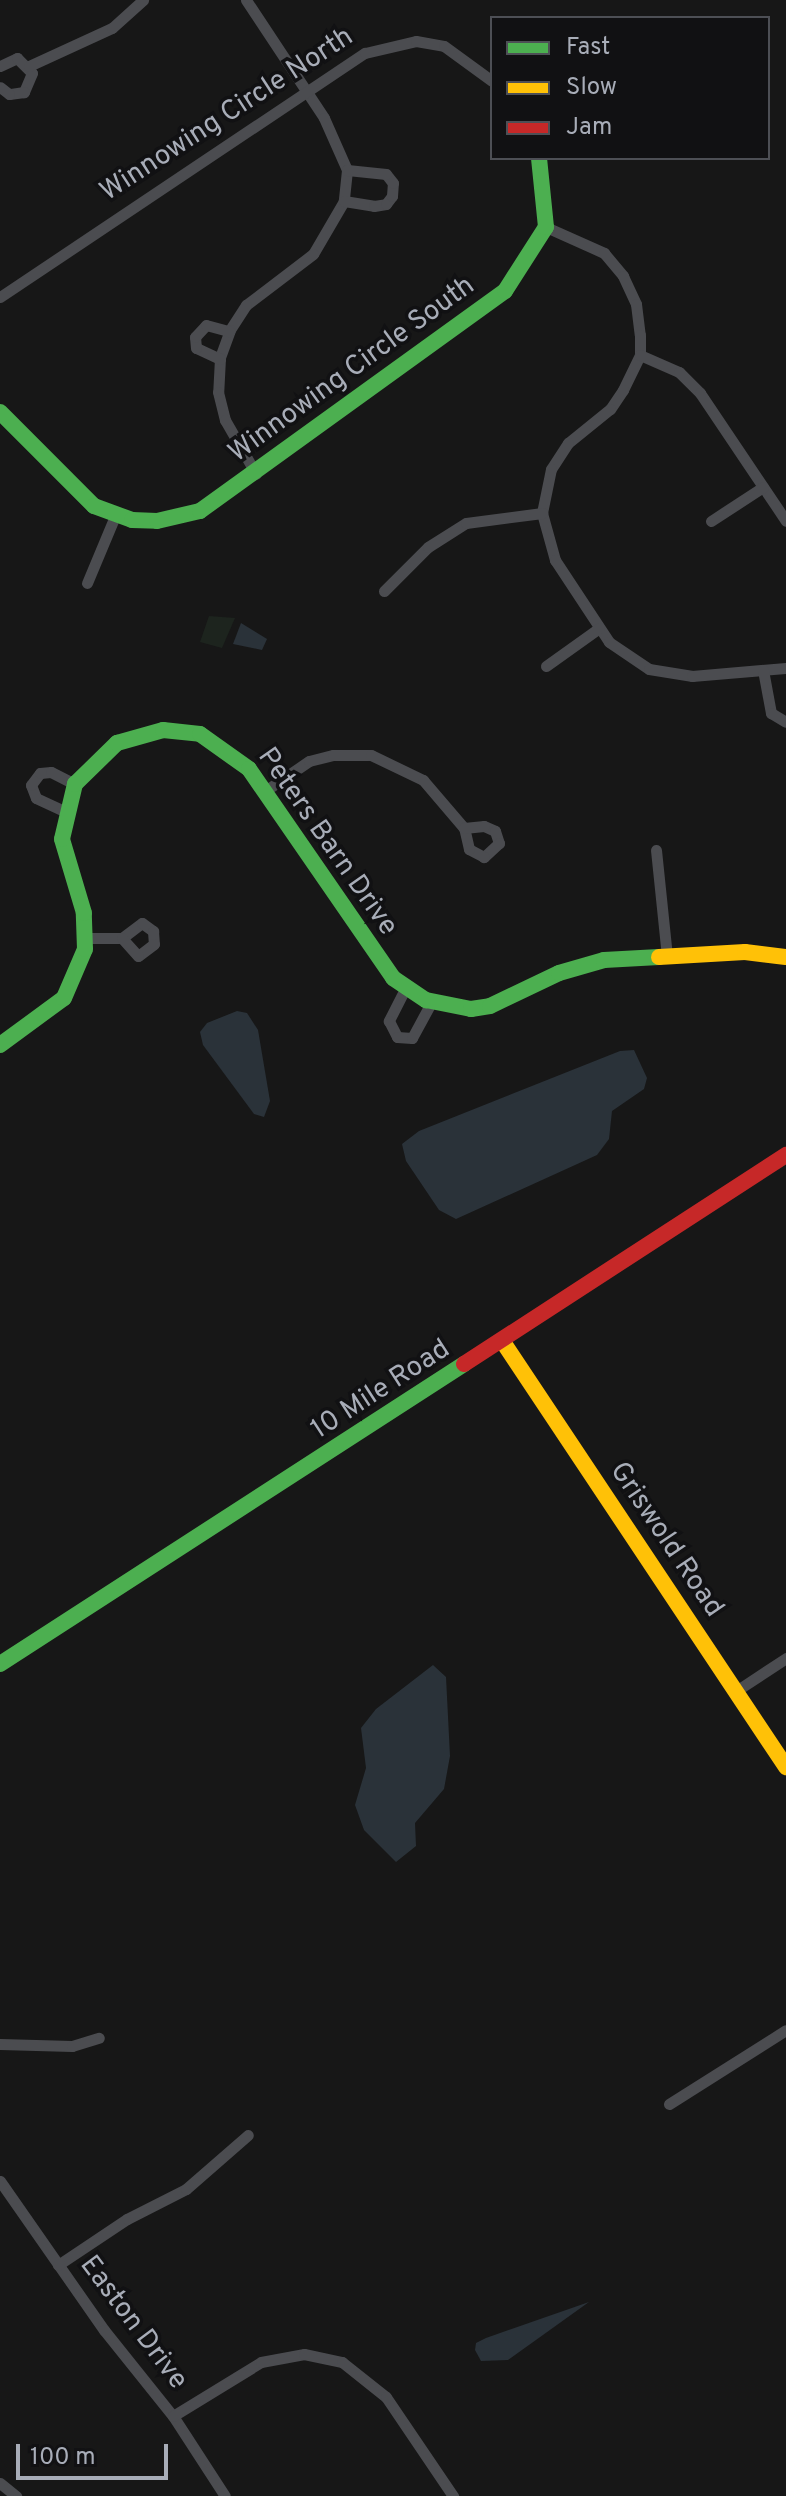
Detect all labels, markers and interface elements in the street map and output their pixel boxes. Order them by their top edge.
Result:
legend [490,16,770,160]
street label: Winnowing Circle North [94,21,360,209]
text: Fast [566,33,610,63]
text: Slow [566,73,617,103]
text: Jam [566,113,612,143]
street label: Winnowing Circle South [222,269,482,471]
street label: Peters Barn Drive [250,742,404,942]
street label: 10 Mile Road [305,1333,457,1447]
street label: Griswold Road [602,1456,730,1624]
street label: Easton Drive [72,2250,194,2396]
scale bar [20,2428,172,2478]
text: 100 m [30,2443,96,2473]

